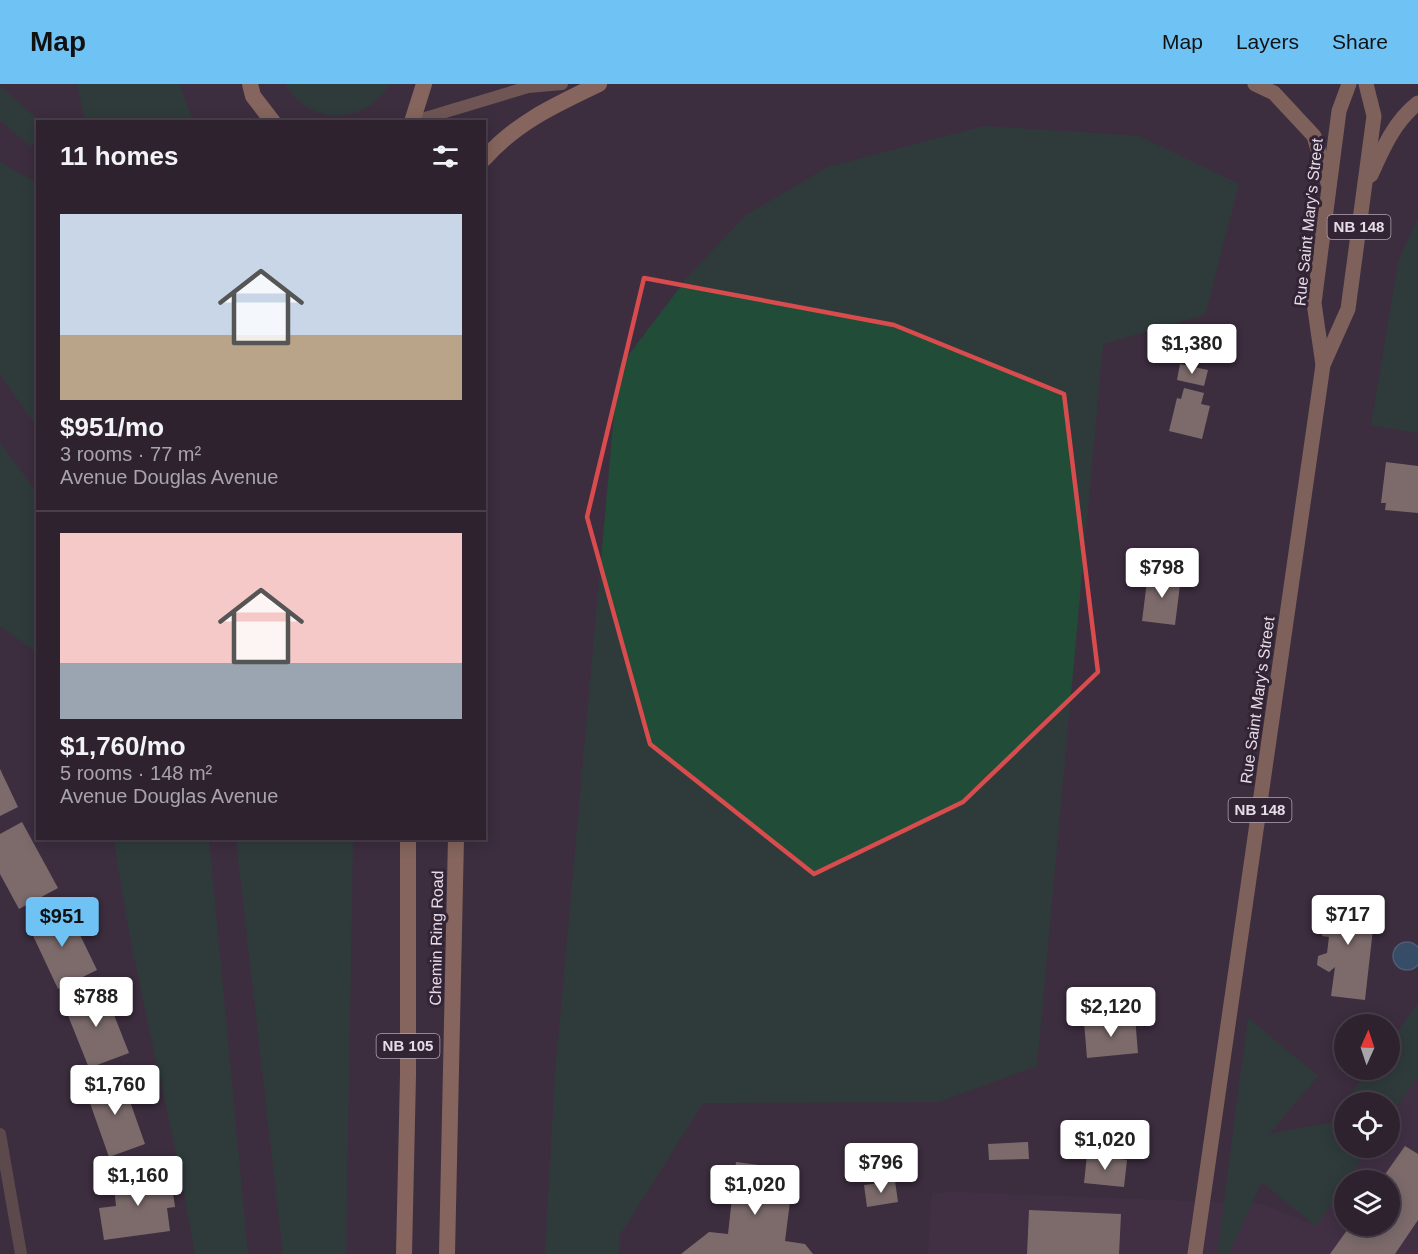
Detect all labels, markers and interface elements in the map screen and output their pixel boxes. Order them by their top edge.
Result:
text: Map [30,26,86,57]
text: Map [1162,30,1203,53]
text: Layers [1236,30,1299,53]
text: Share [1332,30,1388,53]
street label: Rue Saint Mary's Street [1291,137,1326,307]
icon: filters [429,140,462,173]
text: 11 homes [60,141,179,171]
road number: NB 148 [1328,215,1390,239]
icon: home [207,253,315,361]
pin: $1,380 [1143,324,1241,375]
text: $1,380 [1161,332,1223,354]
text: $951/mo [60,412,164,442]
text: 3 rooms · 77 m² [60,443,201,465]
text: Avenue Douglas Avenue [60,466,278,488]
pin: $798 [1126,548,1198,599]
text: $798 [1140,556,1184,578]
icon: home [207,572,315,680]
street label: Rue Saint Mary's Street [1237,615,1278,785]
text: $1,760/mo [60,731,186,761]
text: 5 rooms · 148 m² [60,762,212,784]
text: Avenue Douglas Avenue [60,785,278,807]
road number: NB 148 [1228,798,1292,822]
street label: Chemin Ring Road [427,870,446,1006]
pin: $717 [1312,895,1384,946]
pin: $951 [26,897,98,948]
text: $717 [1326,903,1370,925]
text: $951 [40,905,84,927]
pin: $788 [60,977,132,1028]
text: $788 [74,985,118,1007]
pin: $2,120 [1062,987,1160,1038]
text: $2,120 [1080,995,1142,1017]
north arrow [1334,1014,1400,1080]
map controls [1334,1014,1400,1236]
road number: NB 105 [376,1034,440,1058]
pin: $1,760 [66,1065,164,1116]
text: $1,760 [84,1073,146,1095]
button: locate [1334,1092,1400,1158]
pin: $1,020 [1056,1120,1154,1171]
text: $1,020 [1074,1128,1136,1150]
pin: $796 [845,1143,917,1194]
text: $796 [859,1151,903,1173]
pin: $1,160 [89,1156,187,1207]
text: $1,160 [107,1164,169,1186]
pin: $1,020 [706,1165,804,1216]
button: layers [1334,1170,1400,1236]
text: $1,020 [724,1173,786,1195]

